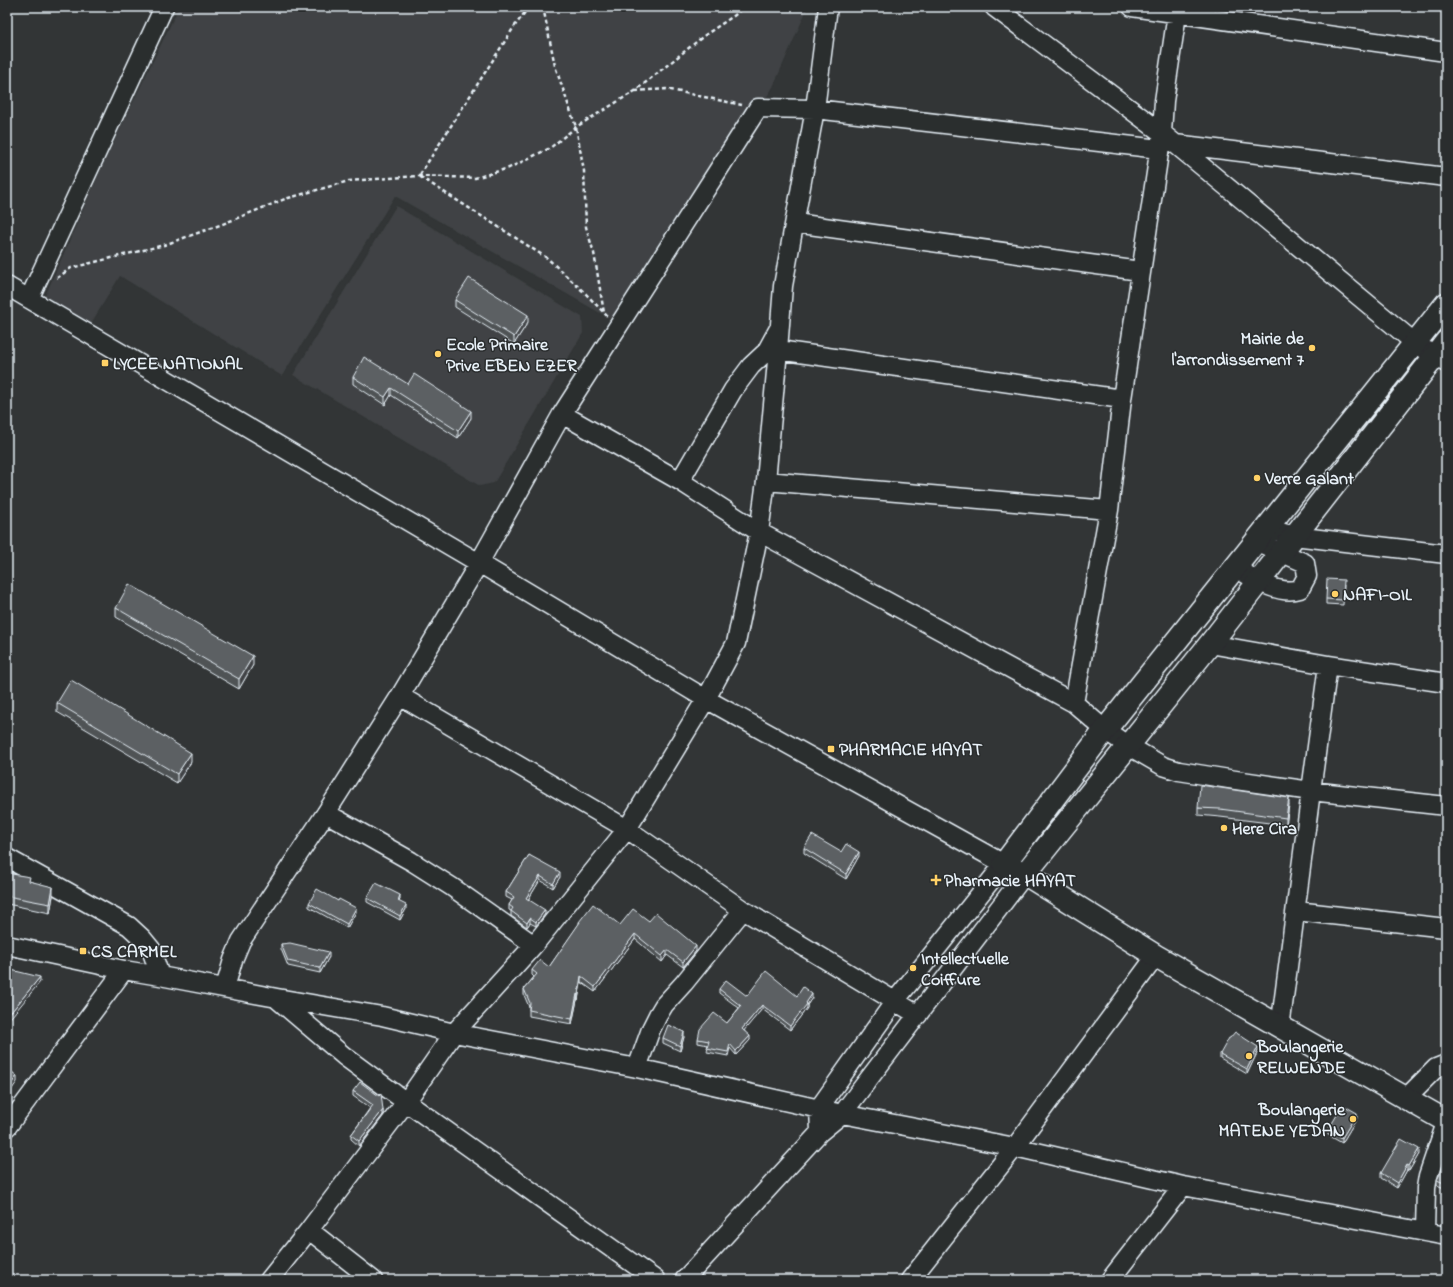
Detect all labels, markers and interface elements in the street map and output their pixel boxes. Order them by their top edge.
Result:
place label: Mairie de l'arrondissement 7 [1171,327,1305,374]
place label: Ecole Primaire Prive EBEN EZER [446,333,578,380]
marker: Mairie de l'arrondissement 7 [1307,343,1317,353]
marker: Ecole Primaire Prive EBEN EZER [433,349,443,359]
place label: LYCEE NATIONAL [113,352,243,378]
marker: LYCEE NATIONAL [100,358,110,368]
place label: Verre Galant [1264,467,1355,493]
marker: Verre Galant [1252,473,1262,483]
place label: NAFI-OIL [1343,583,1412,609]
marker: NAFI-OIL [1330,589,1340,599]
place label: PHARMACIE HAYAT [839,738,983,764]
marker: PHARMACIE HAYAT [826,744,836,754]
place label: Here Cira [1232,817,1297,843]
marker: Here Cira [1219,823,1229,833]
place label: Pharmacie HAYAT [944,869,1077,895]
marker: Pharmacie HAYAT [931,875,941,885]
place label: CS CARMEL [91,940,177,966]
marker: CS CARMEL [78,946,88,956]
place label: Intellectuelle Coiffure [921,947,1010,994]
marker: Intellectuelle Coiffure [908,963,918,973]
place label: Boulangerie RELWENDE [1256,1035,1346,1082]
marker: Boulangerie RELWENDE [1244,1051,1254,1061]
place label: Boulangerie MATENE YEDAN [1219,1098,1346,1145]
marker: Boulangerie MATENE YEDAN [1348,1114,1358,1124]

